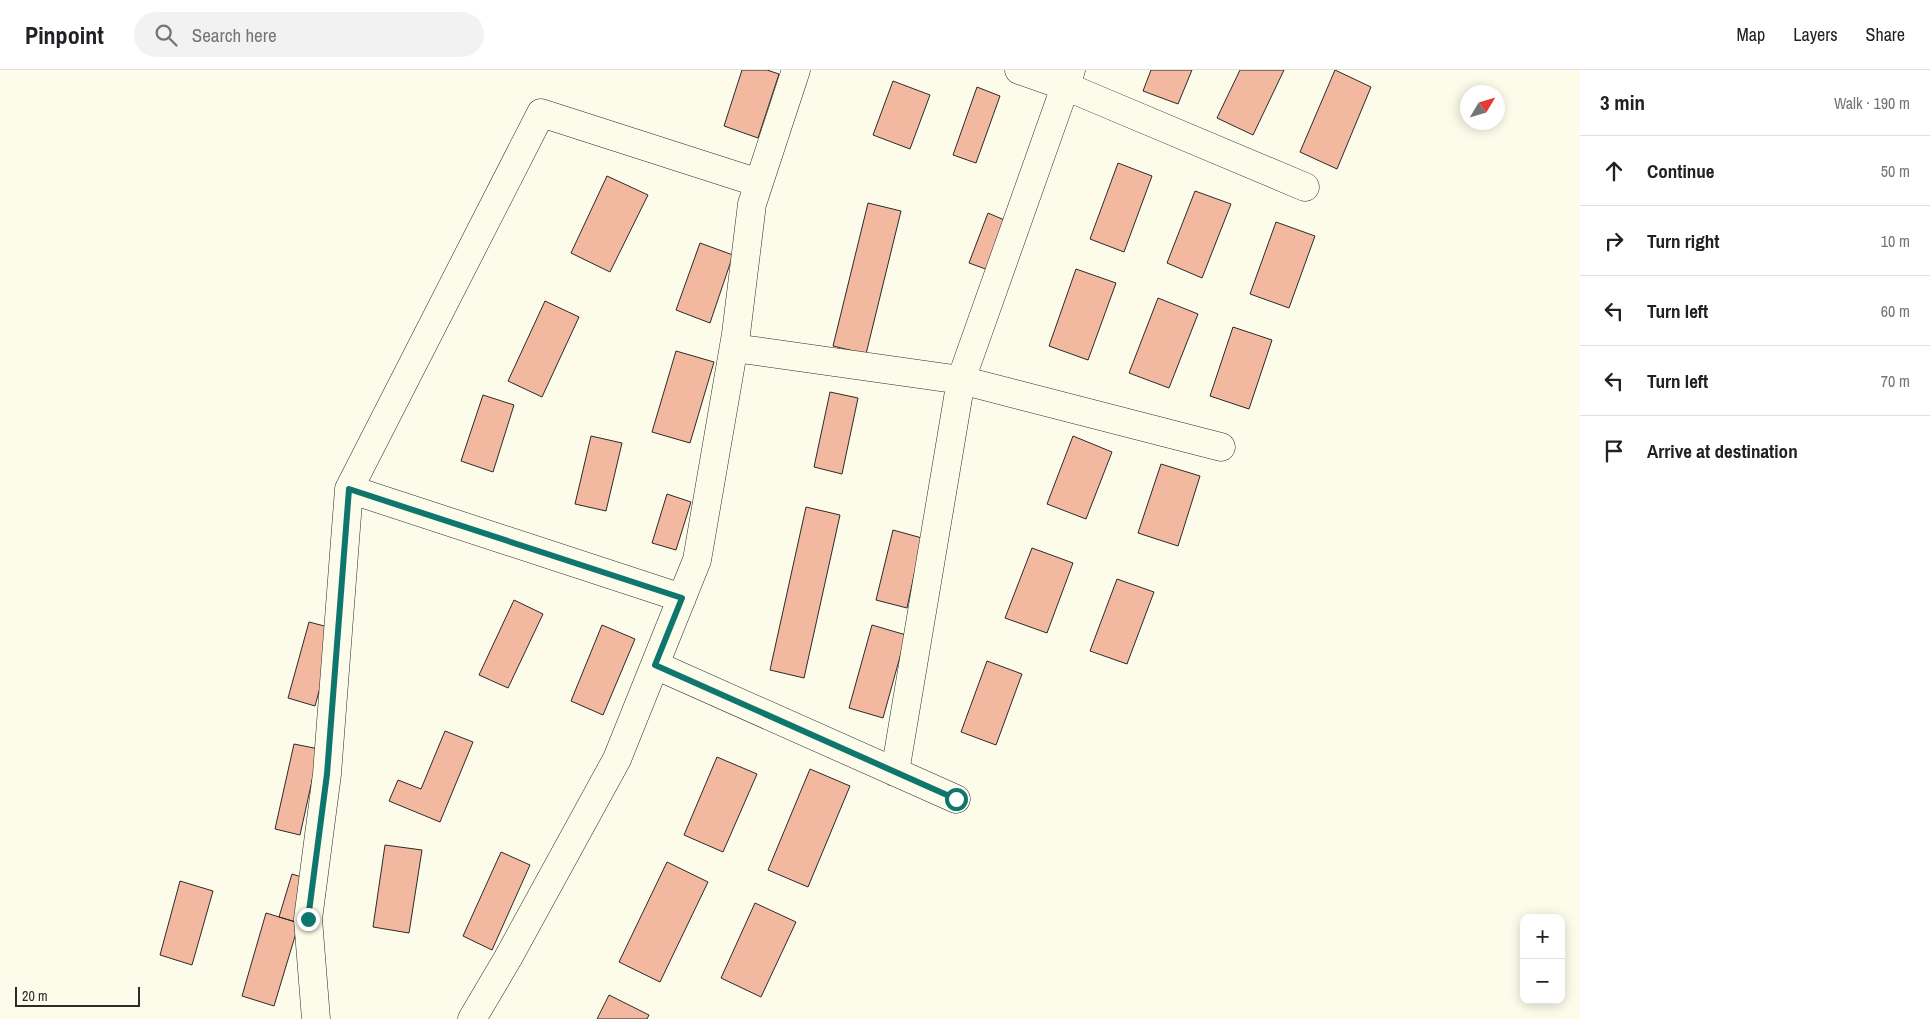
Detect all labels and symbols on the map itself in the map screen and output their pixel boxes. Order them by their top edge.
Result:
north arrow [1460,85,1505,130]
route start [945,788,968,811]
route end [297,908,320,931]
scale bar [15,984,140,1007]

